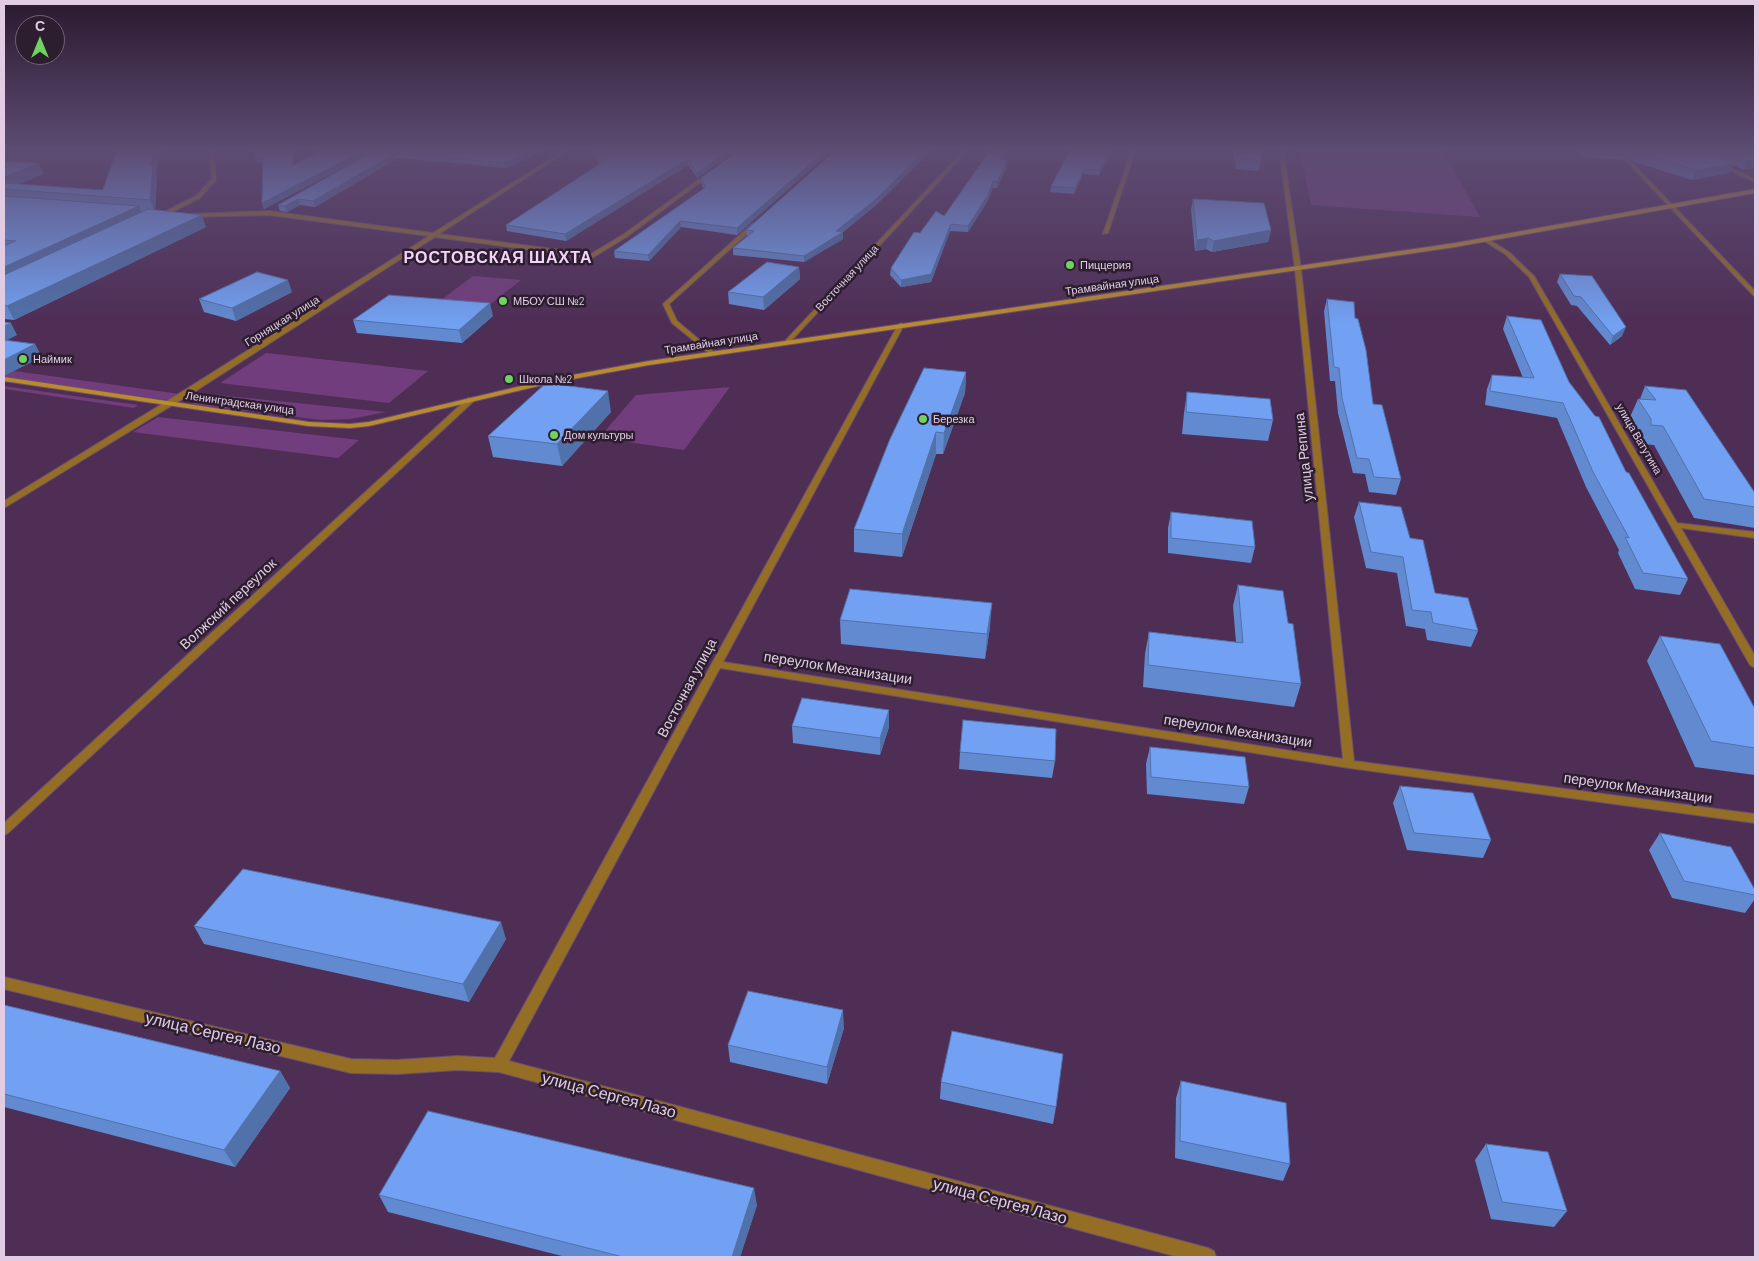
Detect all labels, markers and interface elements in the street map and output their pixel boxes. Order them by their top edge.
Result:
north arrow [15,15,65,65]
text: С [35,17,45,34]
street label: Восточная улица [813,242,881,314]
district label: РОСТОВСКАЯ ШАХТА [401,248,595,268]
place label: Пиццерия [1080,258,1131,272]
marker: Пиццерия [1064,259,1076,271]
street label: Трамвайная улица [1064,272,1160,298]
street label: Горняцкая улица [242,293,322,349]
place label: МБОУ СШ №2 [513,294,585,308]
marker: МБОУ СШ №2 [497,295,509,307]
street label: Трамвайная улица [663,329,759,357]
place label: Наймик [33,352,72,366]
marker: Наймик [17,353,29,365]
place label: Школа №2 [519,372,572,386]
marker: Школа №2 [503,373,515,385]
street label: Ленинградская улица [185,389,295,417]
street label: улица Ватутина [1613,401,1665,477]
place label: Березка [933,412,975,426]
street label: улица Репина [1291,412,1317,502]
marker: Березка [917,413,929,425]
place label: Дом культуры [564,428,633,442]
marker: Дом культуры [548,429,560,441]
street label: Волжский переулок [176,555,280,653]
street label: Восточная улица [654,636,720,740]
street label: переулок Механизации [763,648,913,688]
street label: переулок Механизации [1163,711,1313,751]
street label: переулок Механизации [1563,769,1713,807]
street label: улица Сергея Лазо [144,1008,282,1058]
street label: улица Сергея Лазо [540,1068,678,1122]
street label: улица Сергея Лазо [931,1174,1069,1228]

